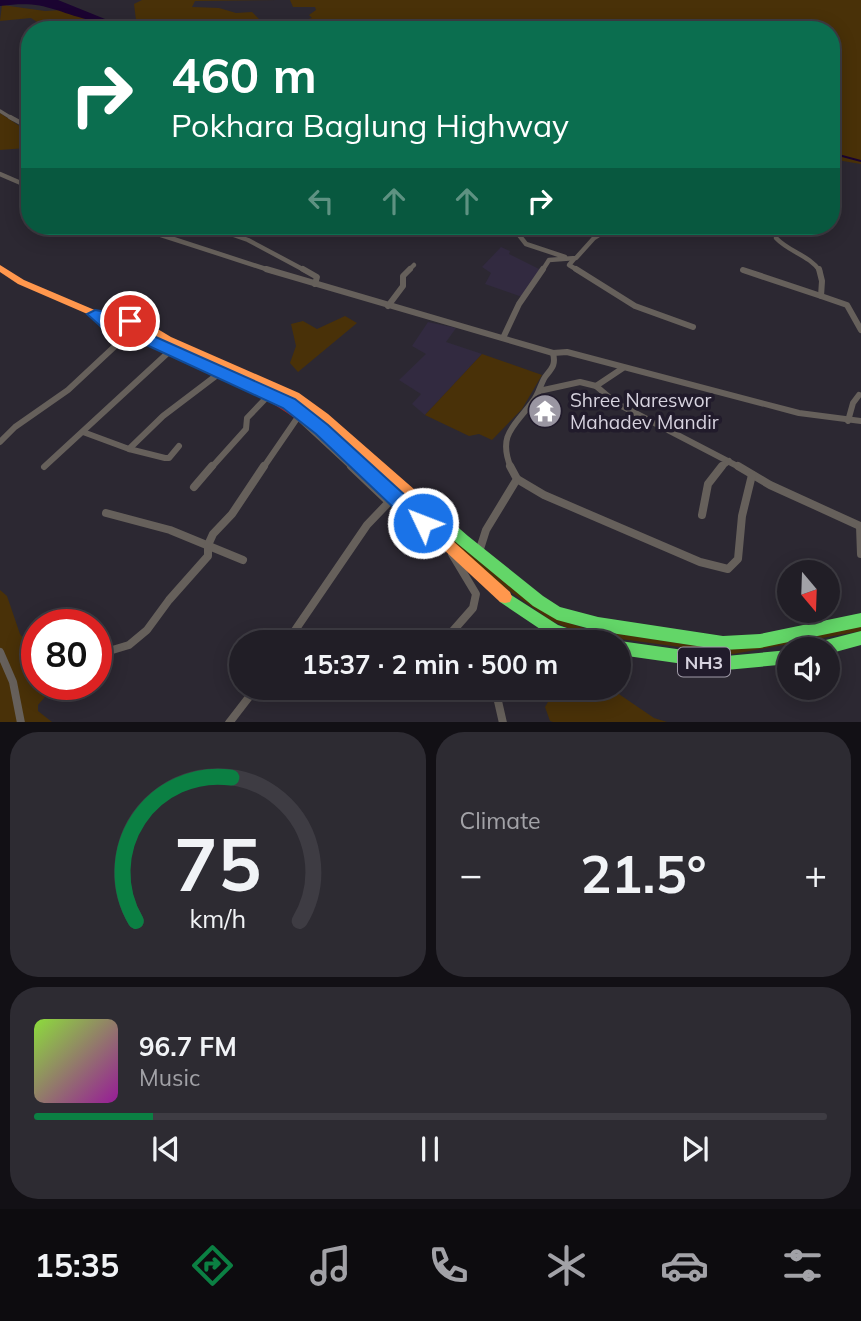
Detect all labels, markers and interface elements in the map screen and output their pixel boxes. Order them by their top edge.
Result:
text: 460 m [171,44,317,105]
icon: right [56,49,147,140]
text: Pokhara Baglung Highway [171,105,569,145]
icon: left [302,182,340,220]
icon: ahead [375,182,413,220]
icon: ahead [448,182,486,220]
icon: right [521,182,559,220]
pin [100,291,160,351]
icon: arrive [111,302,149,340]
place label: Shree Nareswor Mahadev Mandir [570,388,719,434]
temple icon: Shree Nareswor Mahadev Mandir [526,392,564,430]
position arrow [386,486,460,560]
north arrow [777,560,840,623]
map controls [777,560,840,700]
speed limit sign: 80 [21,609,112,700]
button: sound [777,637,840,700]
text: 15:37 · 2 min · 500 m [302,648,558,681]
road number: NH3 [678,648,730,676]
text: Climate [460,806,541,835]
text: 75 [174,818,261,909]
text: 21.5° [580,841,706,906]
text: − [460,850,482,898]
text: + [804,850,827,898]
text: km/h [189,902,246,933]
text: 96.7 FM [139,1030,237,1063]
text: Music [139,1063,200,1092]
icon: previous [147,1130,185,1168]
icon: pause [411,1130,449,1168]
icon: next [676,1130,714,1168]
icon: directions [188,1241,237,1290]
icon: music [306,1241,355,1290]
icon: phone [424,1241,473,1290]
icon: climate [542,1241,591,1290]
icon: car [660,1241,709,1290]
icon: filters [778,1241,827,1290]
text: 15:35 [34,1245,119,1285]

